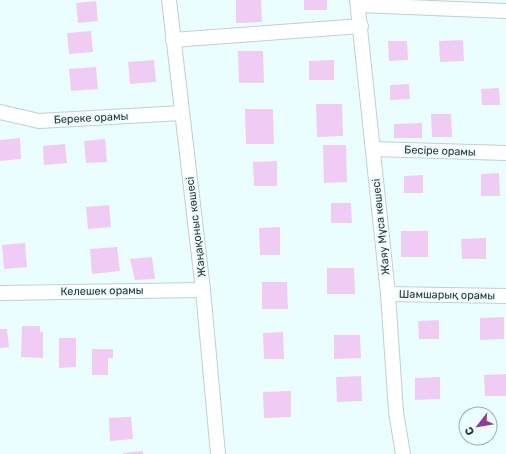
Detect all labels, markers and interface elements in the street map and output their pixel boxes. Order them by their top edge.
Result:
street label: Береке орамы [53,110,129,126]
street label: Бесіре орамы [404,143,476,159]
street label: Жаңақоныс көшесі [183,176,209,278]
street label: Жаяу Мұса көшесі [369,178,393,276]
street label: Келешек орамы [60,284,144,298]
street label: Шамшарық орамы [399,288,495,302]
north arrow [458,406,498,446]
text: С [462,424,477,438]

